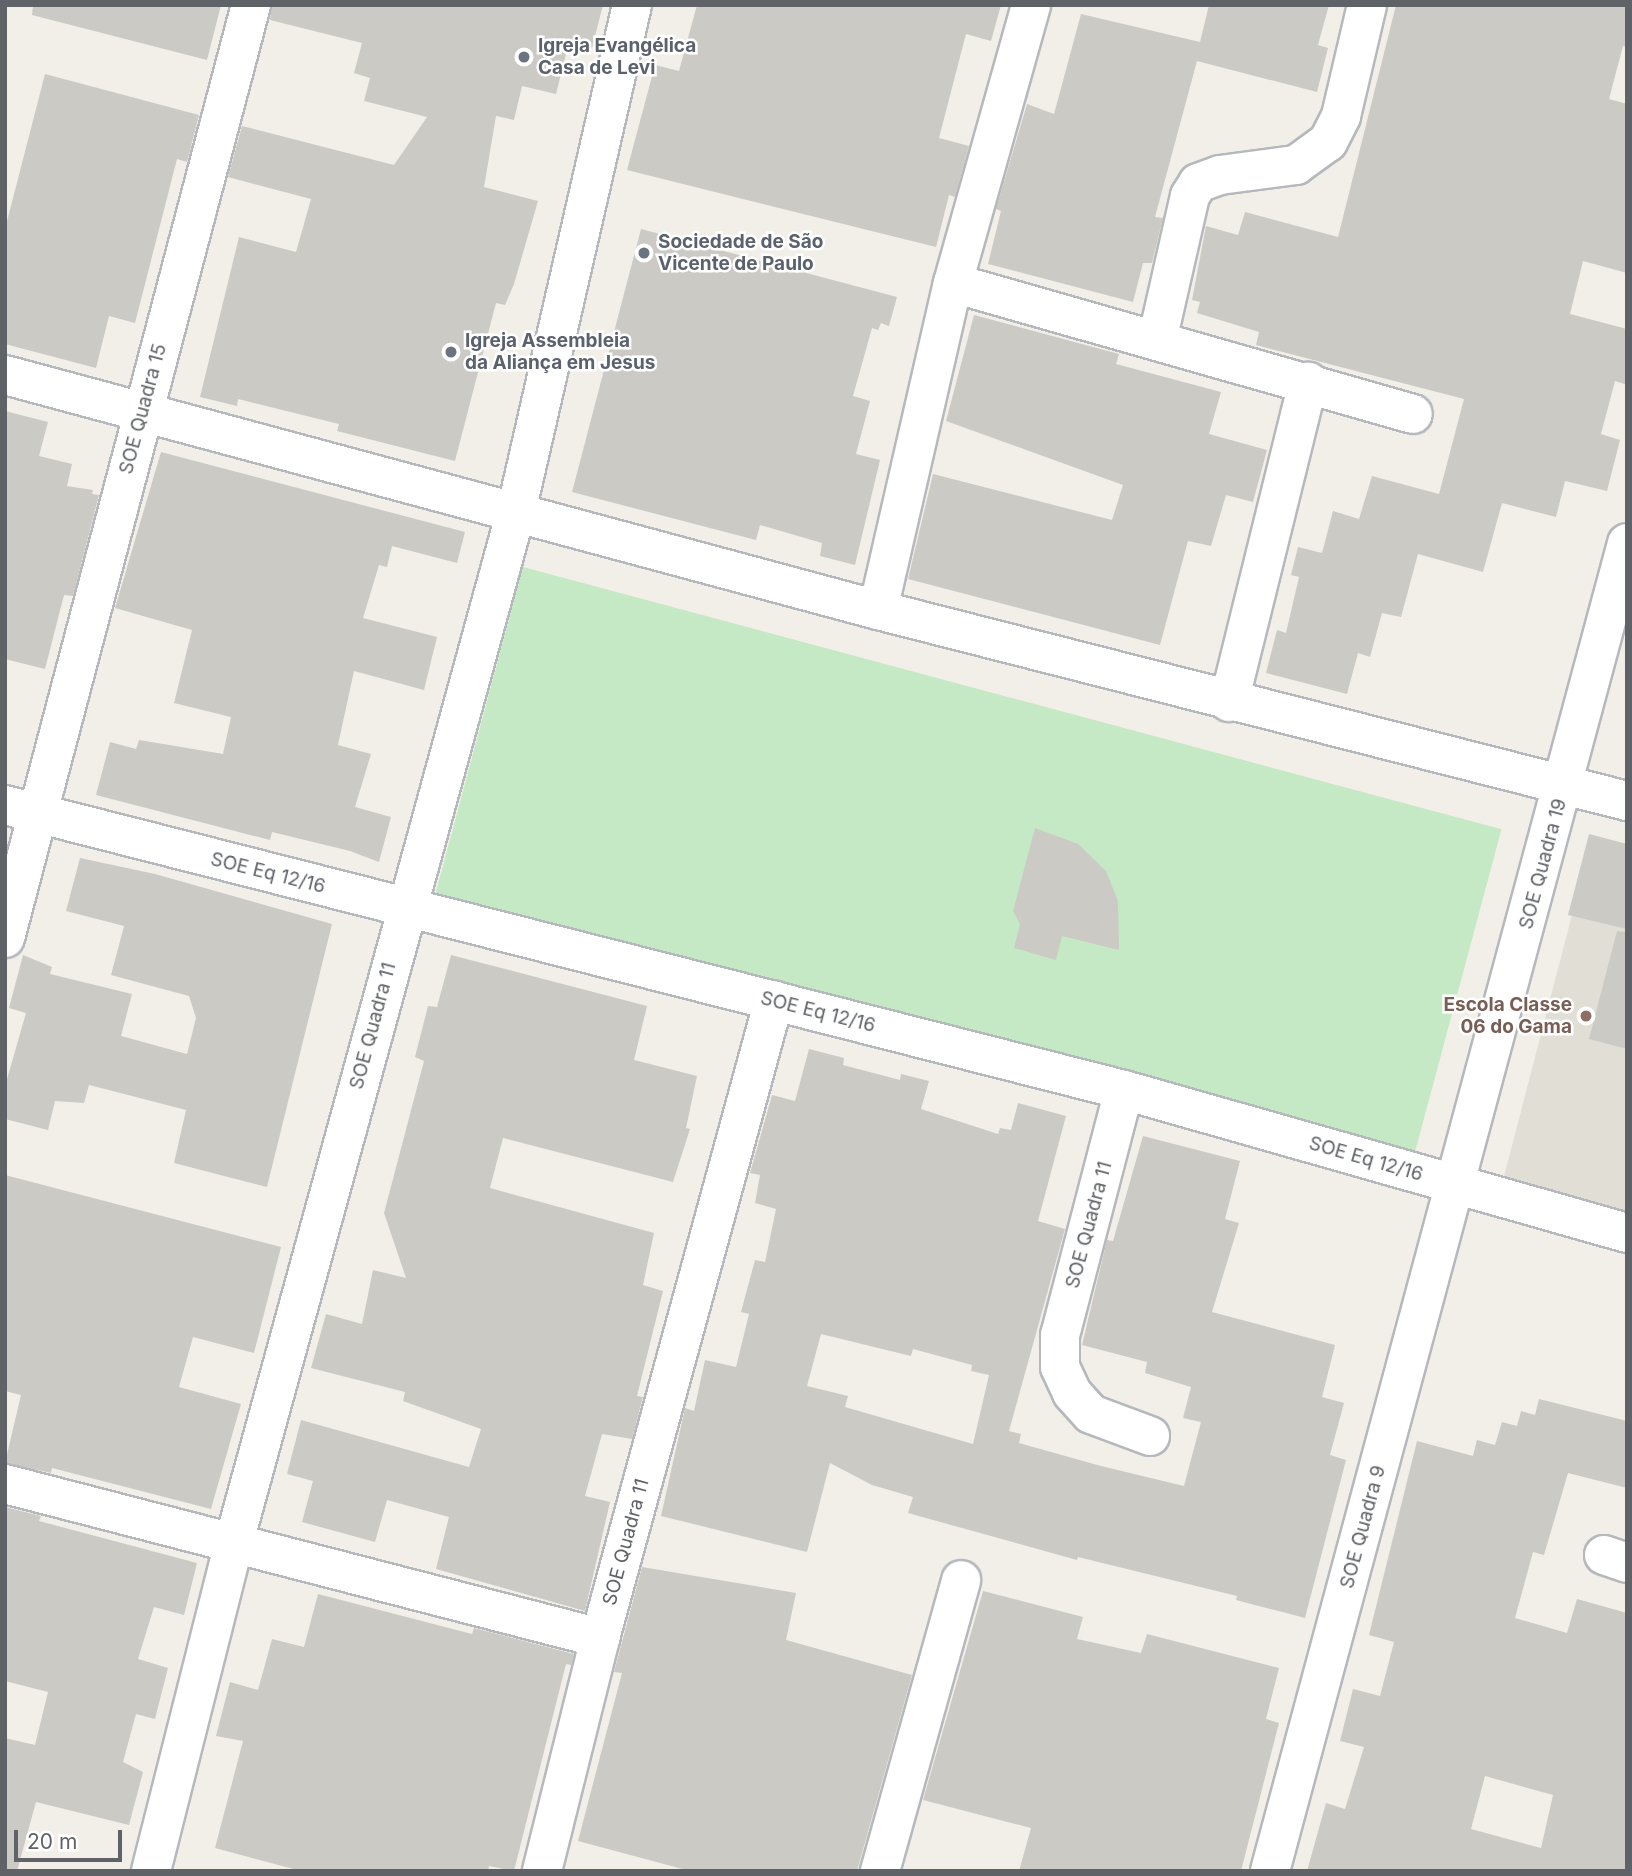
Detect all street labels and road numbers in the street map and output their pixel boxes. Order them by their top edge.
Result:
street label: SOE Quadra 15 [115,341,171,477]
street label: SOE Quadra 19 [1515,796,1571,932]
street label: SOE Eq 12/16 [208,848,328,898]
street label: SOE Quadra 11 [345,960,401,1092]
street label: SOE Eq 12/16 [758,987,878,1037]
street label: SOE Eq 12/16 [1306,1132,1426,1186]
street label: SOE Quadra 11 [1061,1159,1117,1291]
street label: SOE Quadra 9 [1336,1463,1390,1591]
street label: SOE Quadra 11 [598,1476,654,1608]

